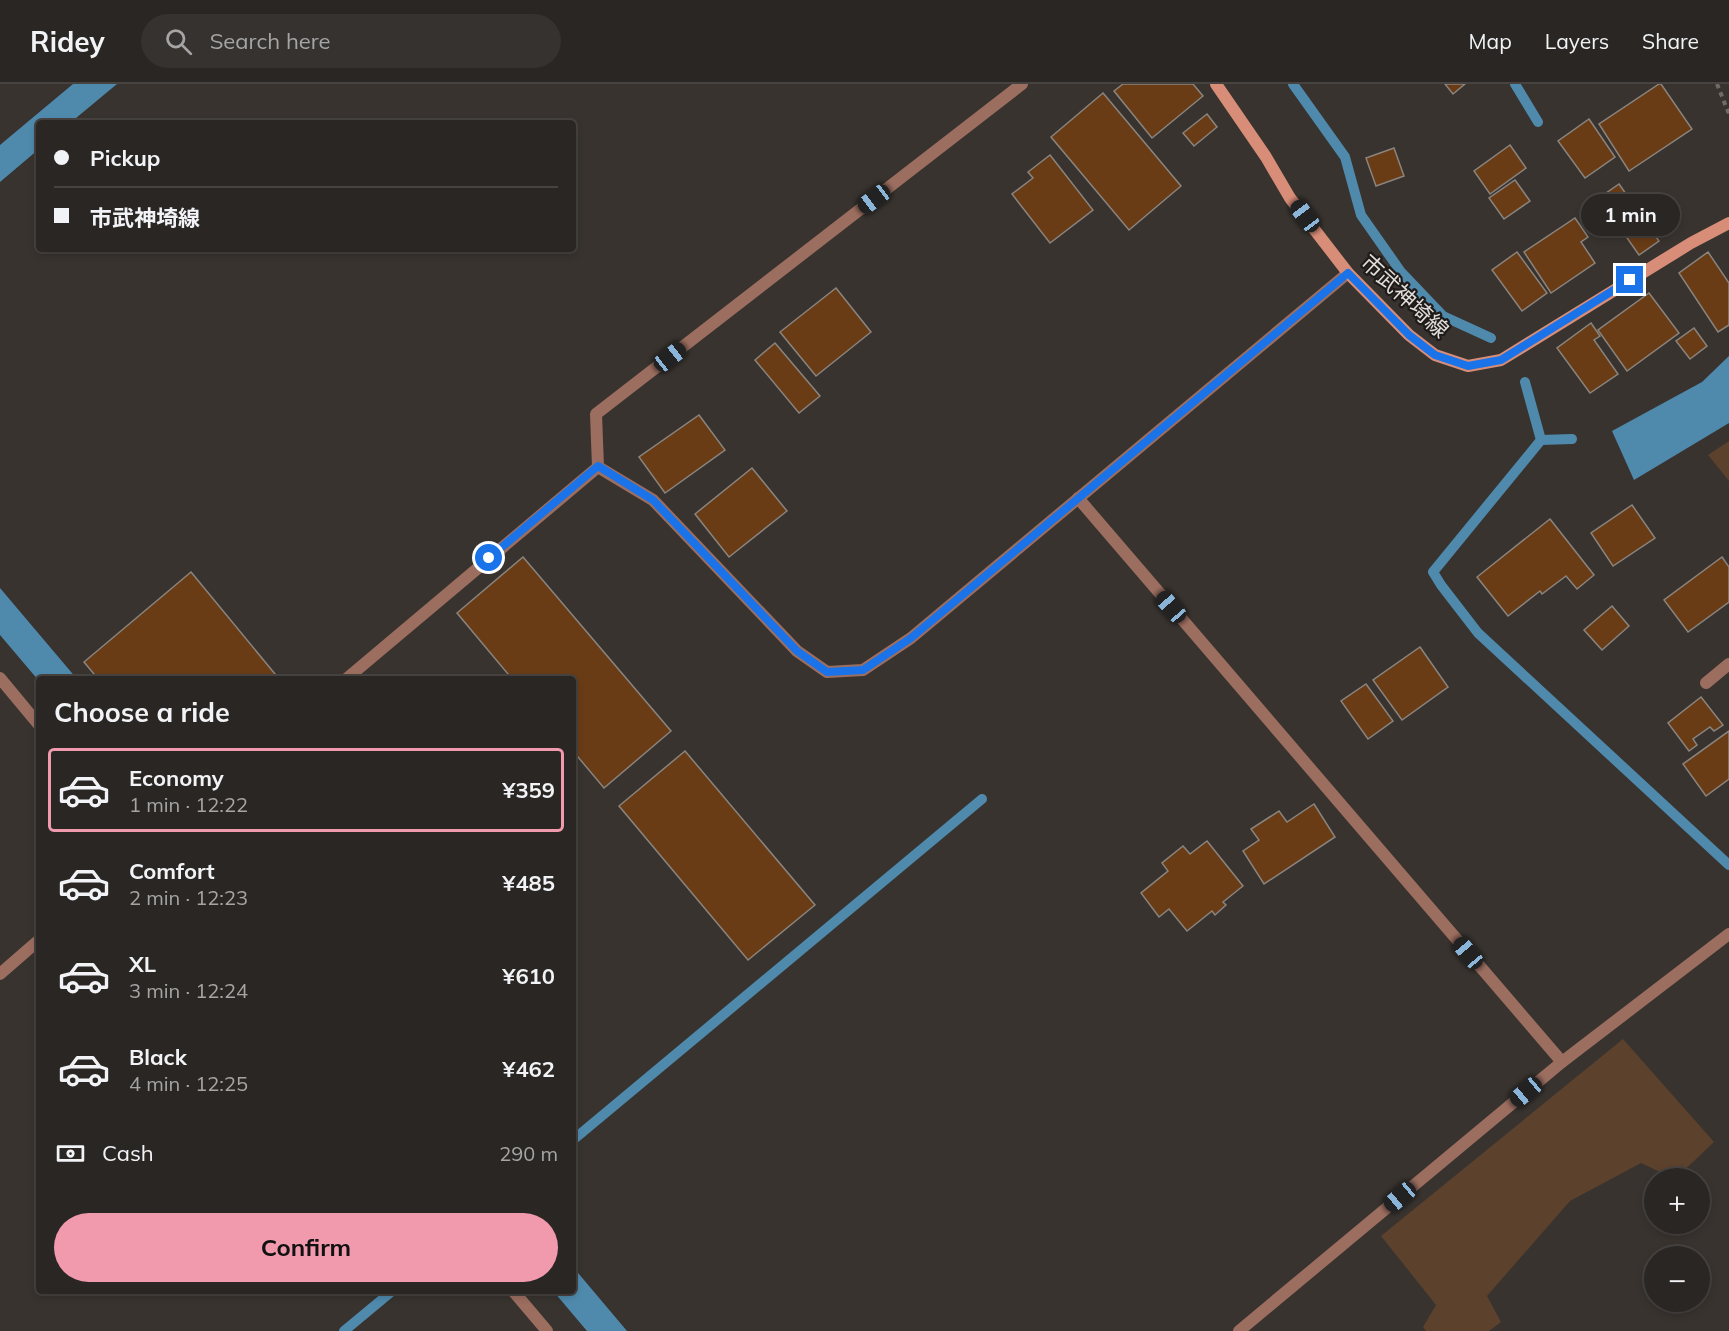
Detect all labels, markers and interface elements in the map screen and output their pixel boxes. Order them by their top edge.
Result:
search box [141,14,561,68]
text: Ridey [30,24,105,59]
icon: search [162,25,195,58]
text: Search here [210,27,331,55]
text: Map [1469,28,1512,54]
text: Layers [1545,28,1609,54]
text: Share [1642,28,1699,54]
text: Pickup [90,144,160,172]
car [854,181,894,217]
callout: 1 min [1580,193,1680,235]
car [1287,196,1323,236]
text: 1 min [1604,202,1657,227]
text: 市武神埼線 [90,204,200,232]
street label: 市武神埼線 [1355,248,1455,344]
route end [1616,266,1643,293]
car [650,339,690,375]
route start [475,544,502,571]
car [1152,588,1190,626]
text: Choose a ride [54,695,230,729]
icon: car [57,763,111,817]
text: Economy [129,764,224,792]
text: ¥359 [502,776,555,804]
text: 1 min · 12:22 [129,792,248,817]
icon: car [57,856,111,910]
text: Comfort [129,857,215,885]
text: ¥485 [502,869,555,897]
text: 2 min · 12:23 [129,885,248,910]
car [1450,933,1486,973]
icon: car [57,949,111,1003]
text: XL [129,950,156,978]
text: ¥610 [502,962,555,990]
text: 3 min · 12:24 [129,978,248,1003]
icon: car [57,1042,111,1096]
text: Black [129,1043,187,1071]
text: ¥462 [502,1055,555,1083]
text: 4 min · 12:25 [129,1071,248,1096]
car [1506,1074,1546,1110]
icon: cash [54,1137,87,1170]
text: Cash [102,1139,154,1167]
text: 290 m [499,1141,558,1166]
map controls [1644,1168,1710,1312]
button: + [1644,1168,1710,1234]
car [1380,1179,1420,1215]
button: Confirm [54,1213,558,1282]
button: − [1644,1246,1710,1312]

